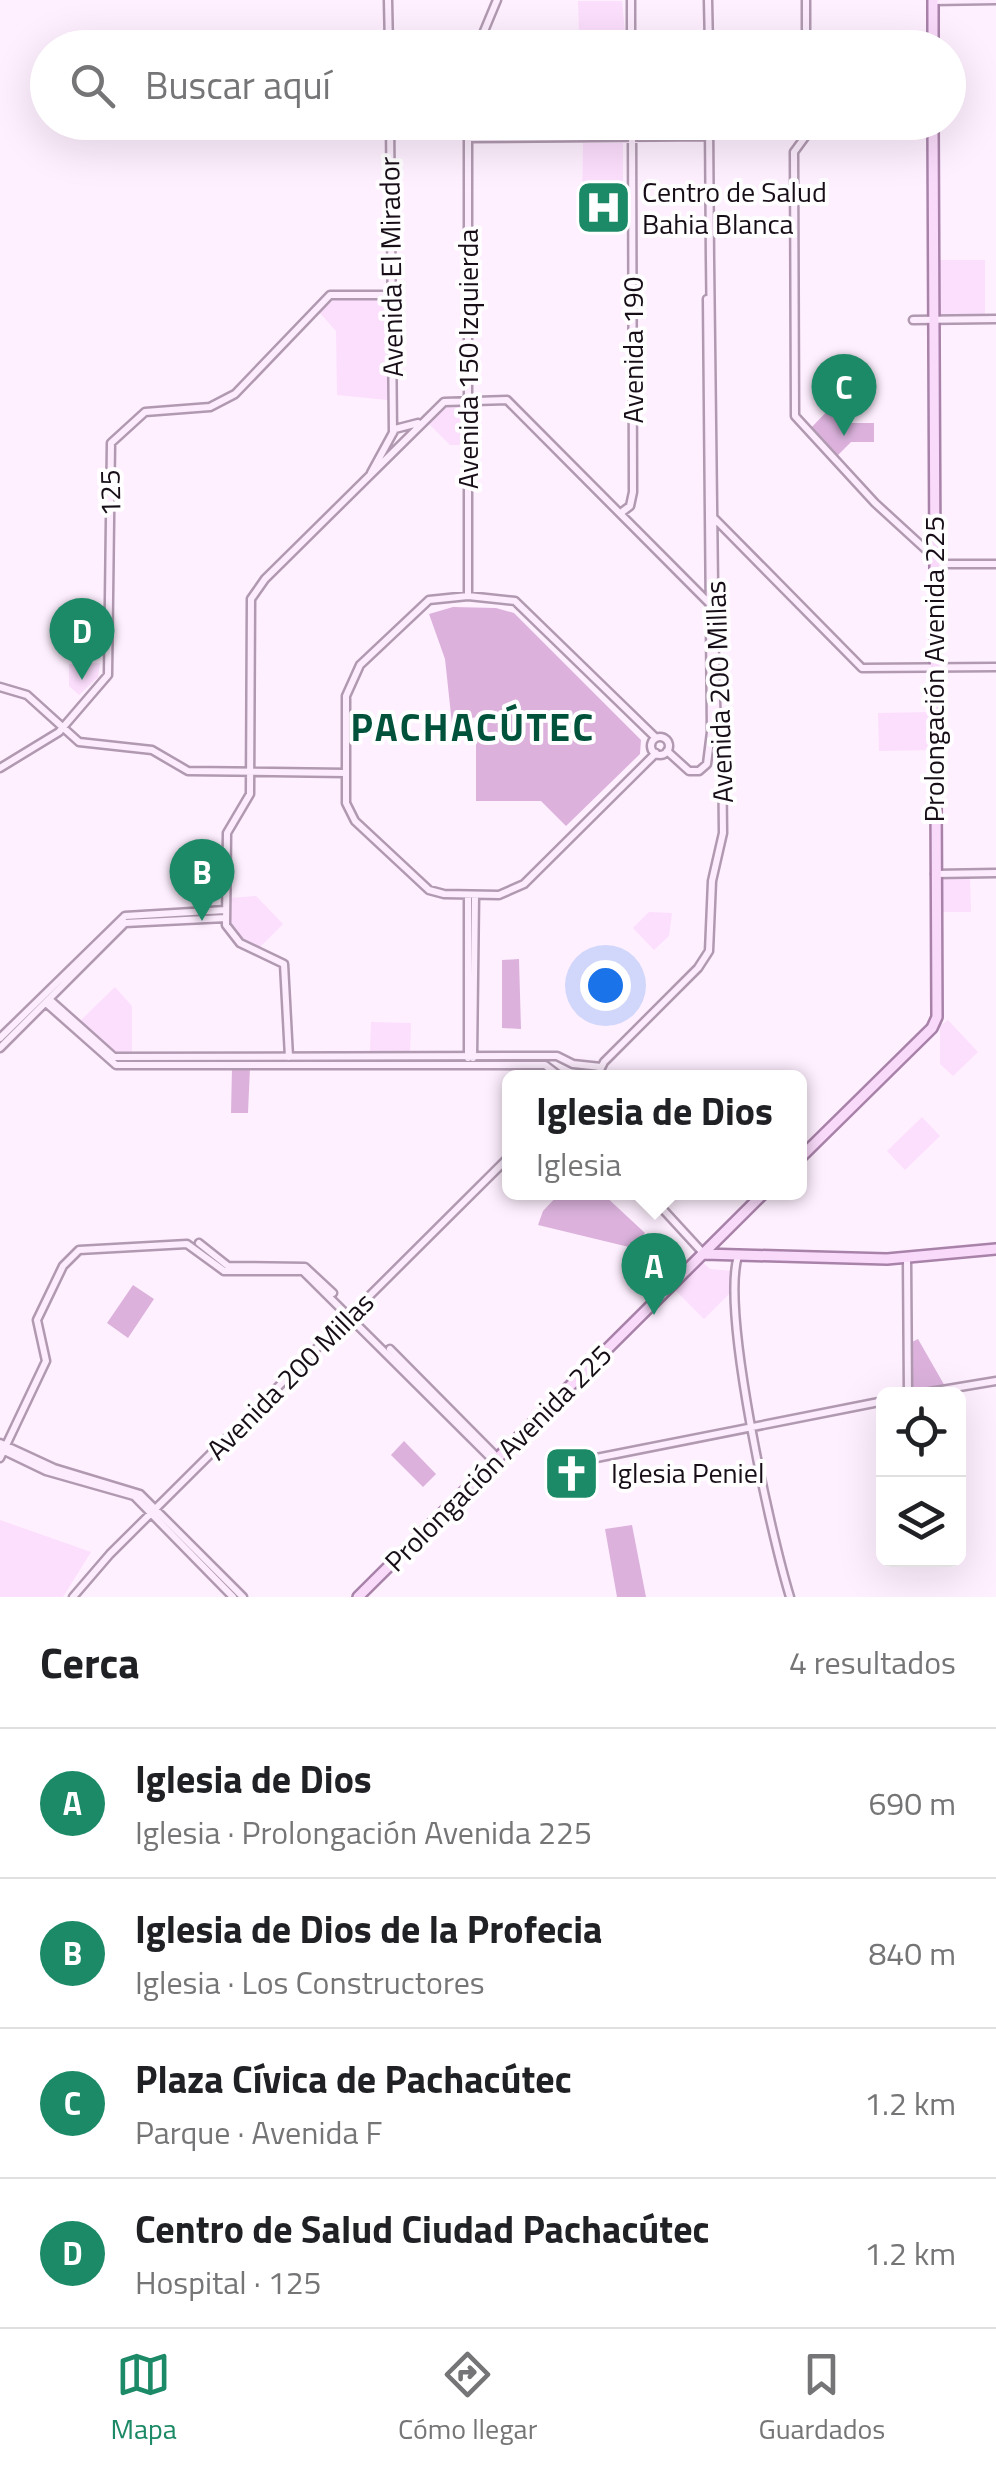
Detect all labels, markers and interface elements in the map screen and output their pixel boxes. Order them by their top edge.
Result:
search box [30,30,966,140]
text: Buscar aquí [145,56,331,114]
icon: search [65,58,120,113]
street label: Avenida El Mirador [367,156,414,378]
place label: Centro de Salud Bahia Blanca [642,170,827,245]
hospital icon: Centro de Salud Bahia Blanca [573,178,633,238]
street label: Avenida 150 Izquierda [446,229,489,489]
street label: Avenida 190 [611,277,654,423]
pin: C [812,354,876,436]
street label: 125 [88,469,131,517]
street label: Prolongación Avenida 225 [912,516,955,822]
street label: Avenida 200 Millas [693,580,744,804]
pin: D [49,598,114,680]
district label: PACHACÚTEC [350,698,596,756]
pin: B [170,838,234,921]
your location [580,960,631,1011]
popup [502,1070,807,1200]
text: Iglesia de Dios [536,1082,773,1140]
text: Iglesia [536,1140,622,1188]
pin: A [622,1232,686,1315]
street label: Avenida 200 Millas [196,1282,384,1470]
street label: Prolongación Avenida 225 [374,1334,621,1581]
map controls [876,1387,966,1567]
button: locate [876,1387,966,1477]
church icon: Iglesia Peniel [542,1443,602,1503]
place label: Iglesia Peniel [611,1451,764,1494]
button: layers [876,1477,966,1567]
text: Cerca [40,1630,140,1694]
text: 4 resultados [789,1638,956,1686]
text: Iglesia de Dios [135,1750,372,1808]
text: A [63,1779,82,1827]
text: 690 m [868,1779,956,1827]
text: Iglesia · Prolongación Avenida 225 [135,1808,592,1856]
text: Iglesia de Dios de la Profecia [135,1900,602,1958]
text: B [63,1929,82,1977]
text: 840 m [868,1929,956,1977]
text: Iglesia · Los Constructores [135,1958,485,2006]
text: Plaza Cívica de Pachacútec [135,2050,572,2108]
text: C [64,2079,81,2127]
text: 1.2 km [864,2079,956,2127]
text: Parque · Avenida F [135,2108,382,2156]
text: Centro de Salud Ciudad Pachacútec [135,2200,710,2258]
text: D [62,2229,83,2277]
text: 1.2 km [864,2229,956,2277]
text: Hospital · 125 [135,2258,322,2306]
tab: Mapa [111,2347,177,2450]
tab: Cómo llegar [398,2347,537,2450]
tab: Guardados [758,2347,885,2450]

